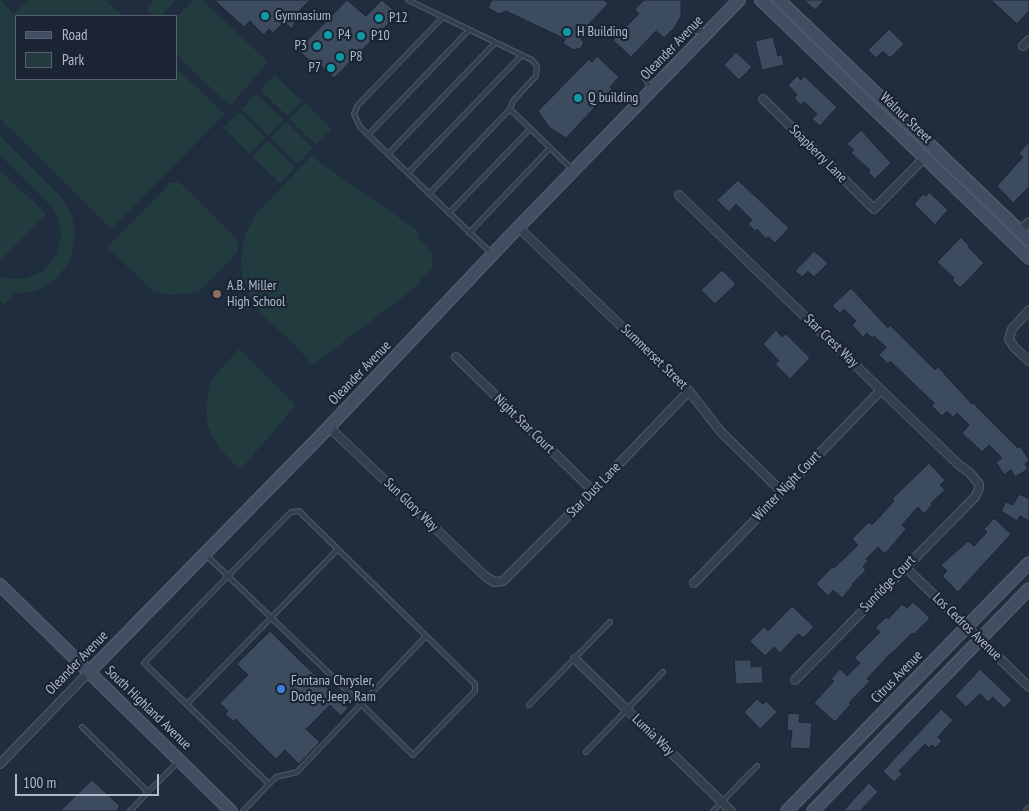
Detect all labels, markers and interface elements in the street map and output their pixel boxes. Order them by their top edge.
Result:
place label: Gymnasium [275,8,331,24]
marker: Gymnasium [259,10,271,22]
place label: P12 [389,10,408,26]
marker: P12 [373,12,385,24]
street label: Oleander Avenue [637,12,707,84]
legend [15,15,178,80]
place label: H Building [577,24,628,40]
text: Road [62,25,88,44]
marker: H Building [561,26,573,38]
place label: P4 [338,27,351,43]
place label: P10 [371,28,390,44]
marker: P4 [322,29,334,41]
marker: P10 [355,30,367,42]
place label: P3 [294,38,307,54]
marker: P3 [311,40,323,52]
place label: P8 [350,49,363,65]
text: Park [62,50,84,69]
marker: P8 [334,51,346,63]
place label: P7 [308,60,321,76]
marker: P7 [325,62,337,74]
street label: Walnut Street [876,89,936,147]
place label: Q building [588,90,638,106]
marker: Q building [572,92,584,104]
street label: Soapberry Lane [786,122,850,186]
place label: A.B. Miller High School [227,278,285,310]
marker: A.B. Miller High School [211,288,223,300]
street label: Star Crest Way [800,311,862,371]
street label: Summerset Street [617,321,691,393]
street label: Oleander Avenue [325,337,395,409]
street label: Night Star Court [490,391,558,457]
street label: Winter Night Court [749,448,825,524]
street label: Star Dust Lane [564,459,624,521]
street label: Sun Glory Way [380,475,442,535]
street label: Sunridge Court [857,552,919,616]
street label: Los Cedros Avenue [929,590,1005,664]
street label: Oleander Avenue [42,627,112,699]
street label: Citrus Avenue [868,647,926,707]
street label: South Highland Avenue [101,663,195,753]
place label: Fontana Chrysler, Dodge, Jeep, Ram [291,673,376,706]
marker: Fontana Chrysler, Dodge, Jeep, Ram [275,683,287,695]
street label: Lumia Way [628,711,678,759]
scale bar [18,764,161,796]
text: 100 m [23,773,56,792]

